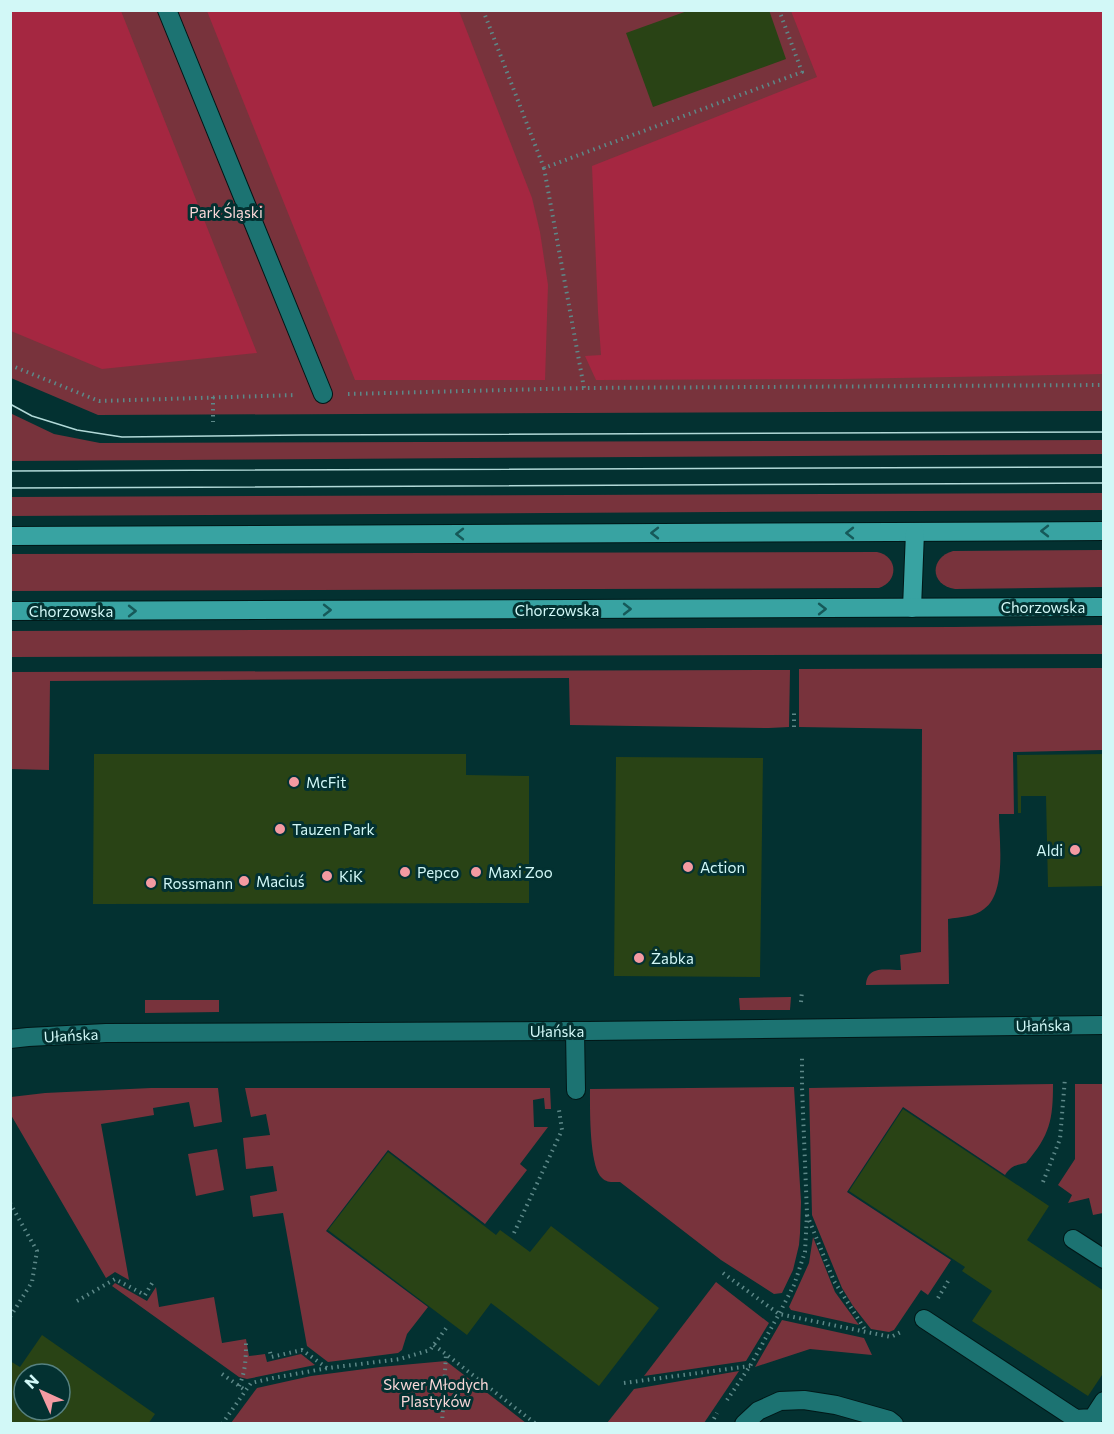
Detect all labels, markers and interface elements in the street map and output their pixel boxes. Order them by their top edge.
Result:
park label: Park Śląski [189,202,263,221]
one-way arrow [1041,525,1050,537]
one-way arrow [651,527,660,539]
one-way arrow [846,527,855,539]
one-way arrow [456,528,465,540]
street label: Chorzowska [1001,598,1085,616]
street label: Chorzowska [515,601,599,619]
street label: Chorzowska [29,602,113,620]
one-way arrow [622,603,631,615]
one-way arrow [817,603,826,615]
one-way arrow [322,604,331,616]
one-way arrow [127,605,136,617]
place label: McFit [306,773,346,791]
marker: McFit [287,775,301,789]
place label: Tauzen Park [292,820,375,838]
marker: Tauzen Park [273,822,287,836]
place label: Aldi [1036,841,1063,859]
marker: Aldi [1068,843,1082,857]
place label: Action [700,858,745,876]
marker: Action [681,860,695,874]
place label: Pepco [417,863,459,881]
place label: Maxi Zoo [488,863,553,881]
marker: Pepco [398,865,412,879]
marker: Maxi Zoo [469,865,483,879]
place label: KiK [339,867,363,885]
marker: KiK [320,869,334,883]
place label: Maciuś [256,872,305,890]
place label: Rossmann [163,874,233,892]
marker: Maciuś [237,874,251,888]
marker: Rossmann [144,876,158,890]
place label: Żabka [651,949,694,967]
marker: Żabka [632,951,646,965]
street label: Ułańska [1015,1016,1071,1034]
street label: Ułańska [530,1022,584,1040]
street label: Ułańska [43,1025,99,1045]
north arrow [12,1362,72,1422]
text: N [20,1370,42,1392]
park label: Skwer Młodych Plastyków [383,1375,489,1410]

